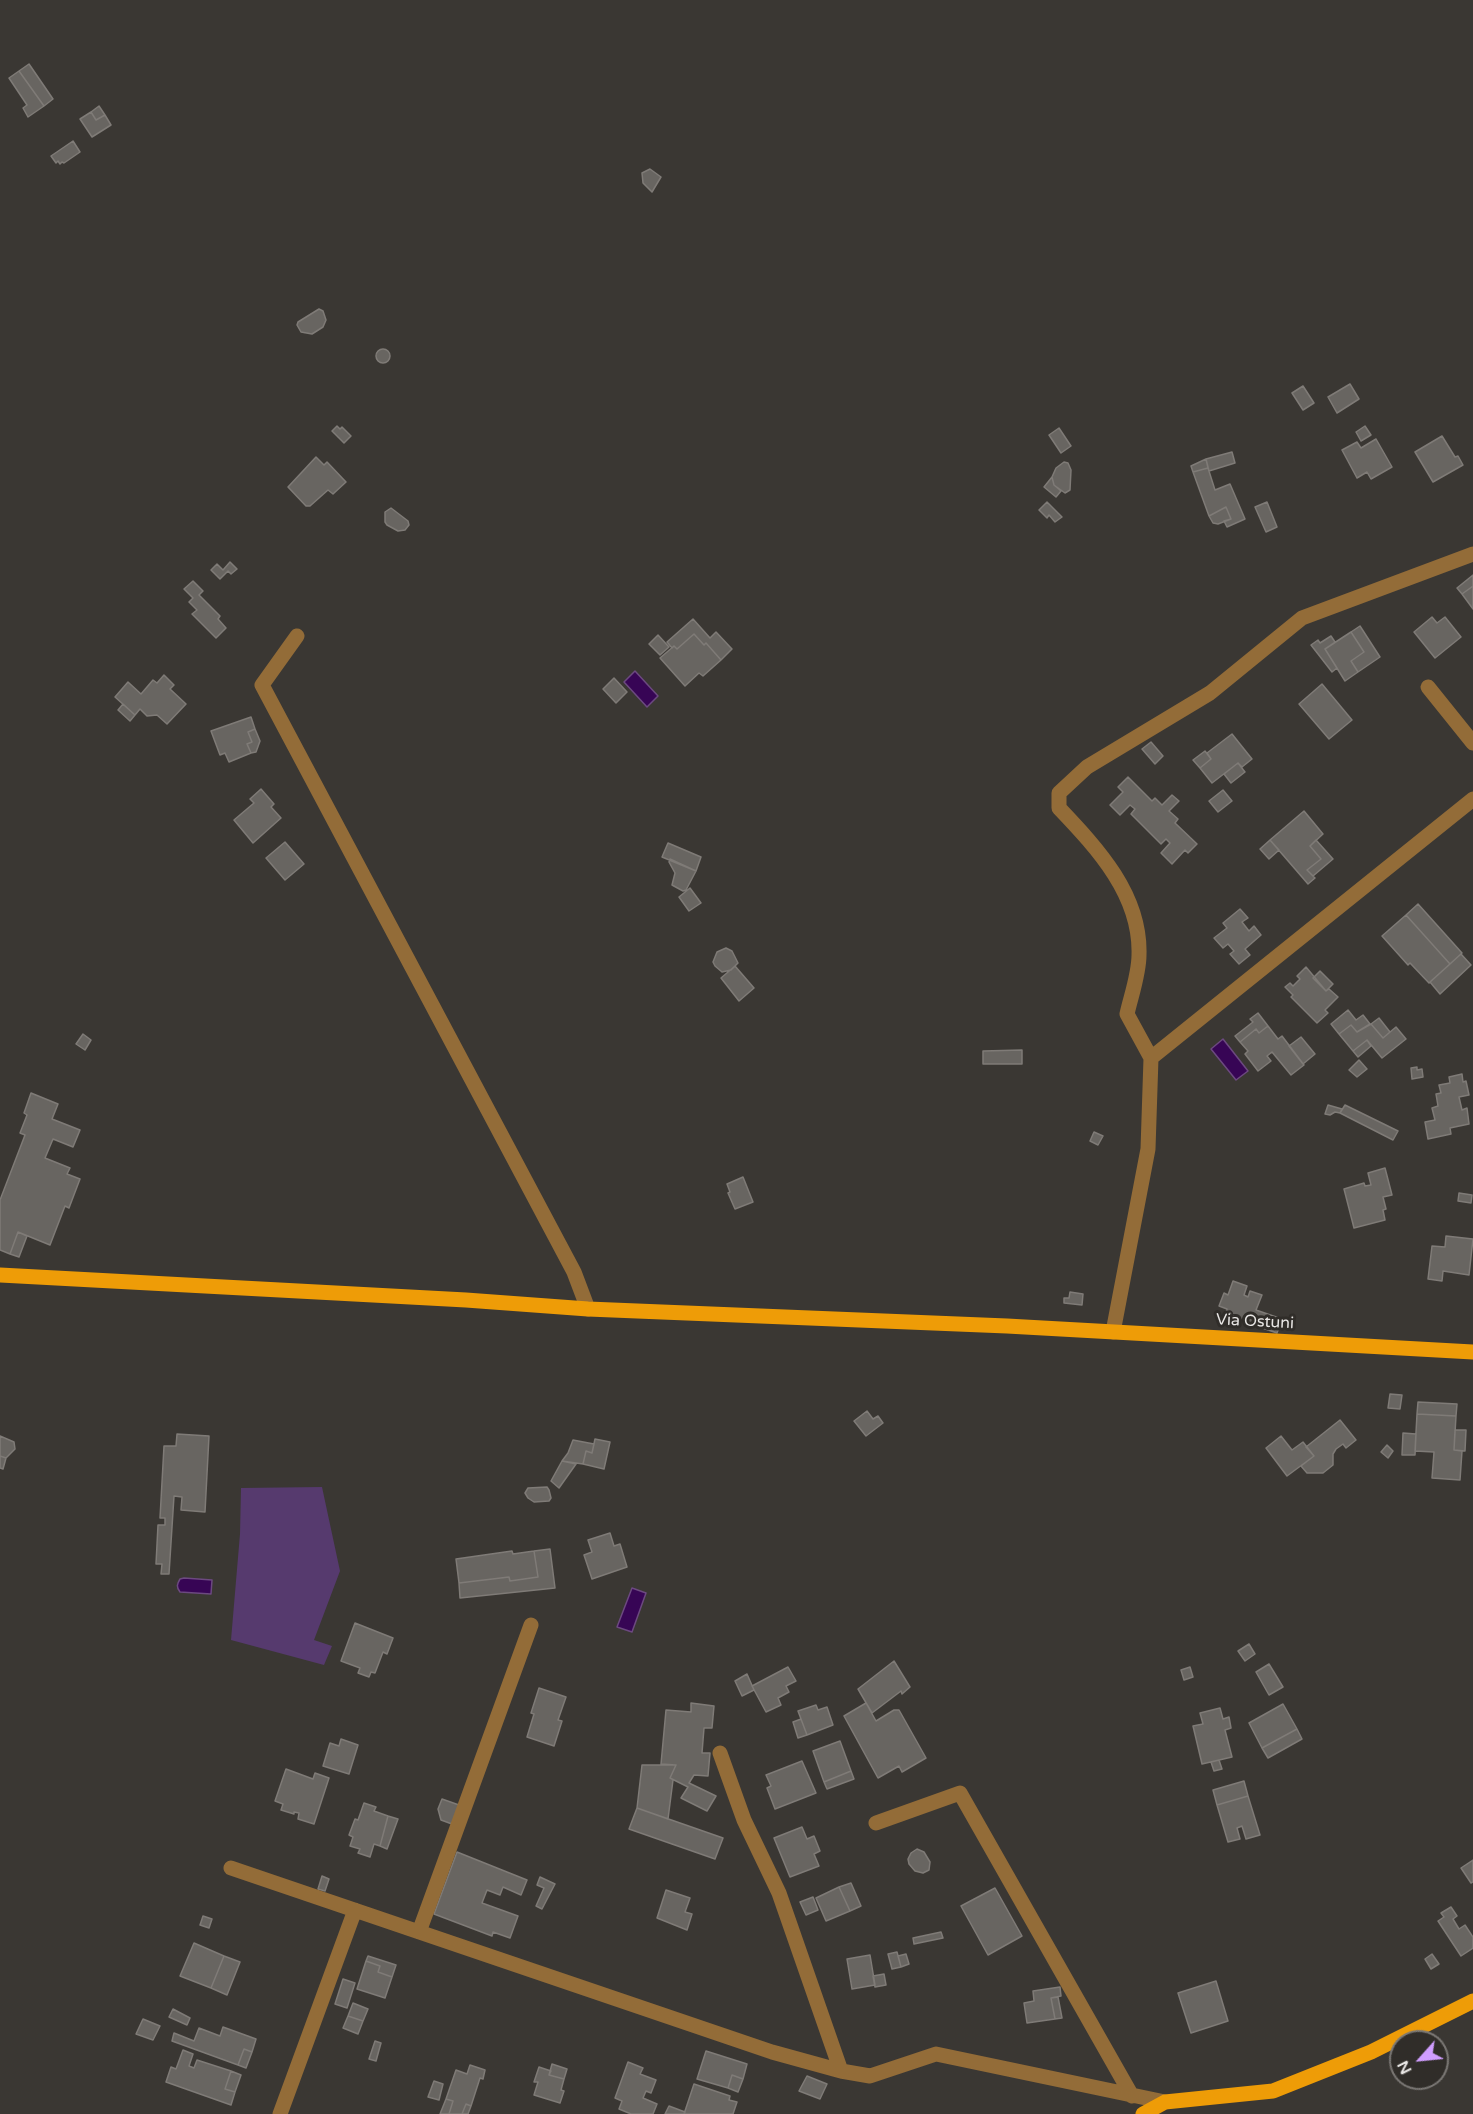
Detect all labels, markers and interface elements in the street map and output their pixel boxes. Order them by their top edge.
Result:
street label: Via Ostuni [1215,1310,1295,1334]
north arrow [1389,2030,1449,2090]
text: N [1393,2057,1417,2078]

